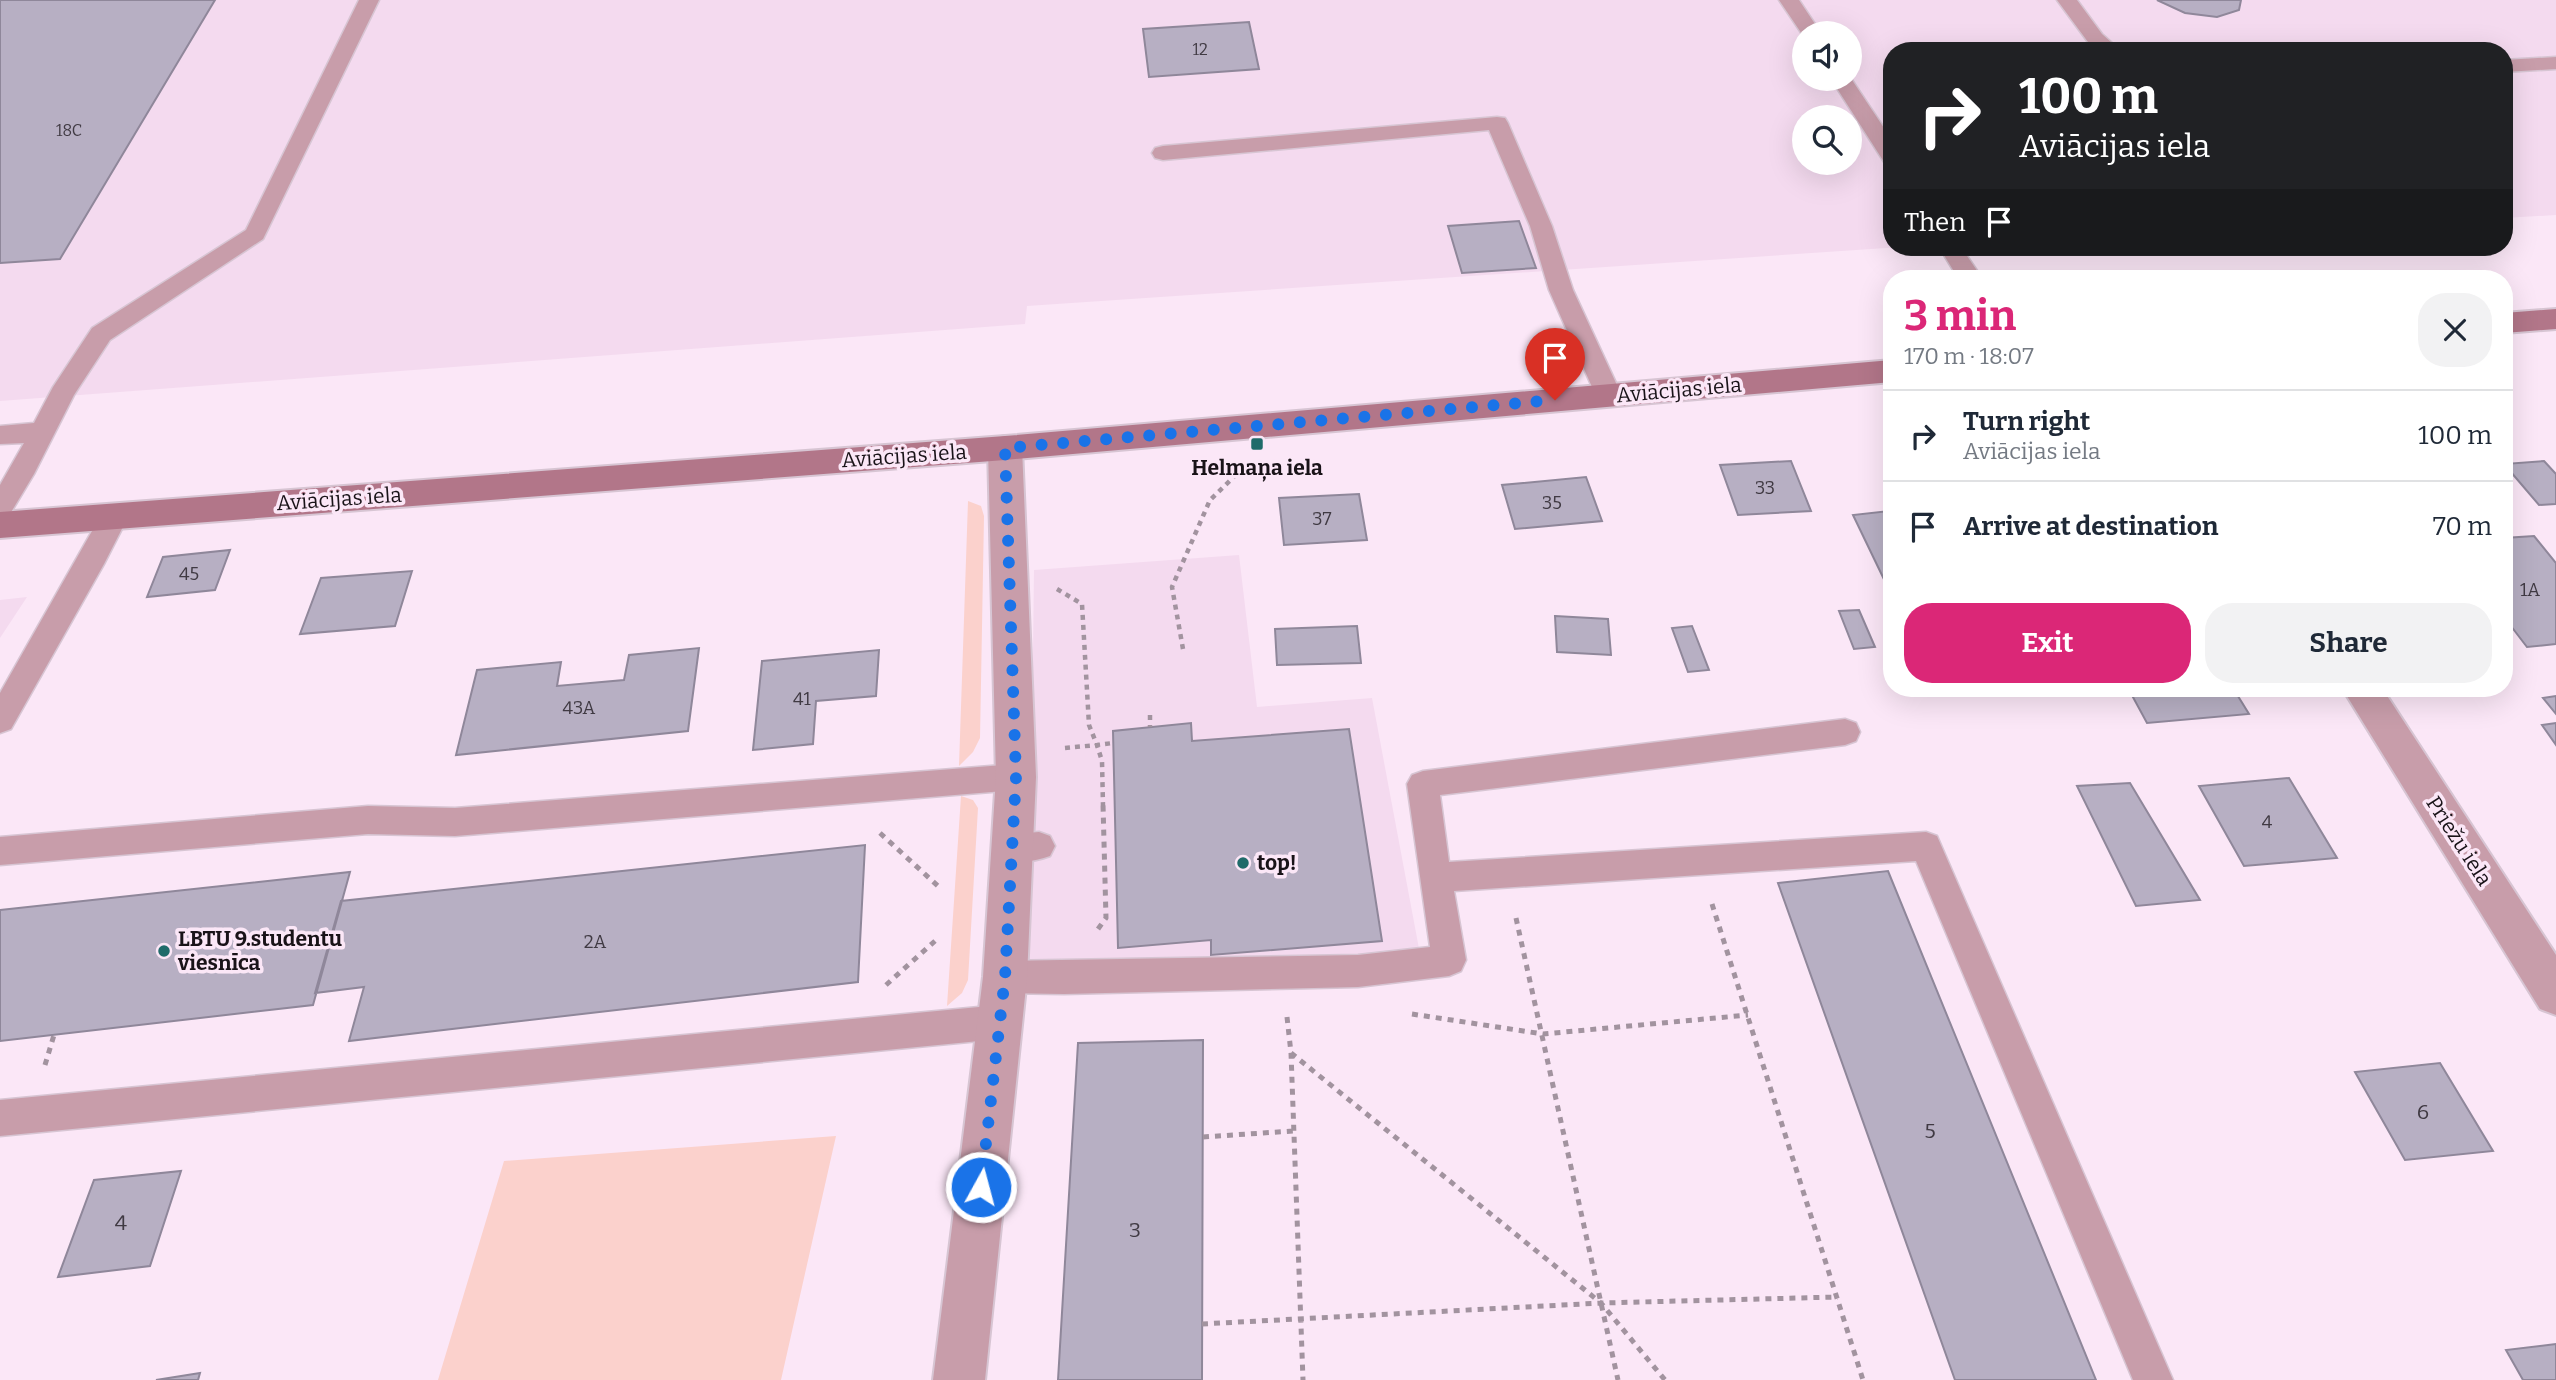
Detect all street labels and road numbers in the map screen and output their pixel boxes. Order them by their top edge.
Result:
street label: Aviācijas iela [1615,372,1743,408]
street label: Aviācijas iela [840,439,968,473]
street label: Aviācijas iela [275,482,403,516]
street label: Priežu iela [2420,791,2498,891]

